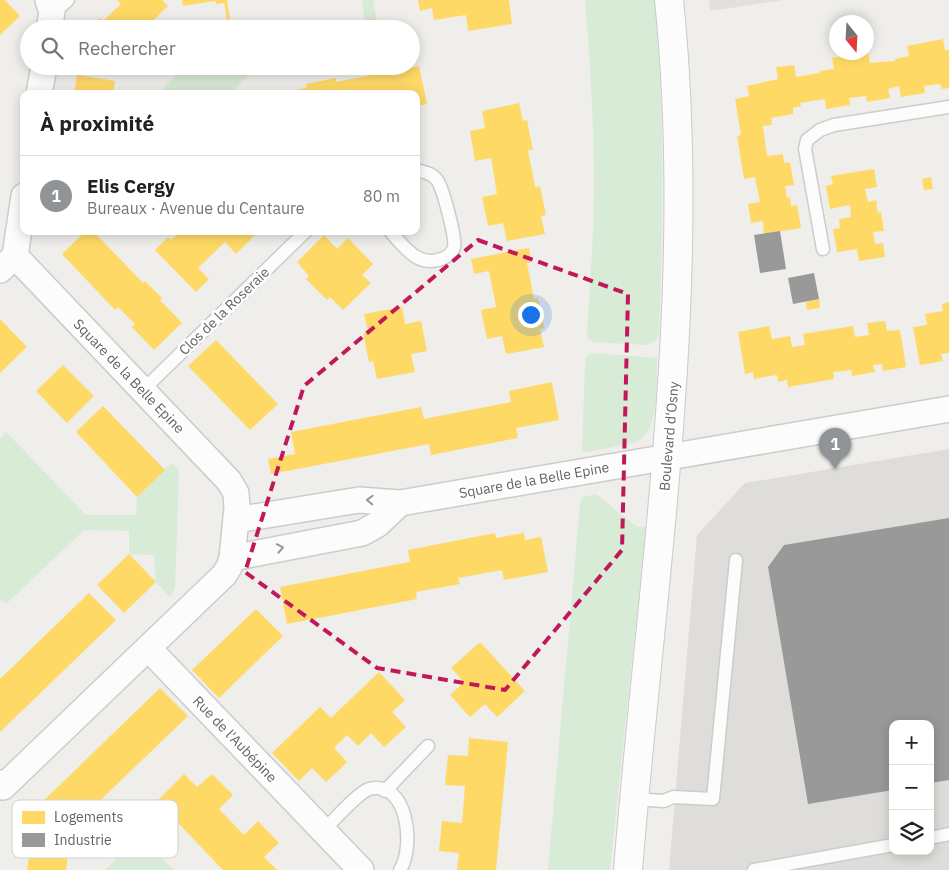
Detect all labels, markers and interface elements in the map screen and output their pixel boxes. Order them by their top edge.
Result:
north arrow [829,15,874,60]
search box [20,20,420,75]
icon: search [38,34,66,62]
text: Rechercher [78,36,176,60]
text: À proximité [40,109,154,137]
text: Elis Cergy [87,174,175,198]
text: 1 [51,186,61,206]
text: 80 m [363,186,400,206]
text: Bureaux · Avenue du Centaure [87,198,305,218]
street label: Clos de la Roseraie [175,263,273,359]
your location [518,302,544,328]
street label: Square de la Belle Epine [70,315,189,437]
street label: Boulevard d'Osny [655,380,683,492]
pin: 1 [819,428,851,469]
street label: Square de la Belle Epine [457,458,611,502]
one-way arrow [366,495,374,505]
one-way arrow [276,544,284,554]
street label: Rue de l'Aubépine [189,692,281,786]
map controls [889,720,934,855]
button: + [889,720,934,765]
button: − [889,765,934,810]
legend [12,800,178,858]
text: Logements [54,808,123,826]
button: layers [889,810,934,855]
text: Industrie [54,831,112,849]

